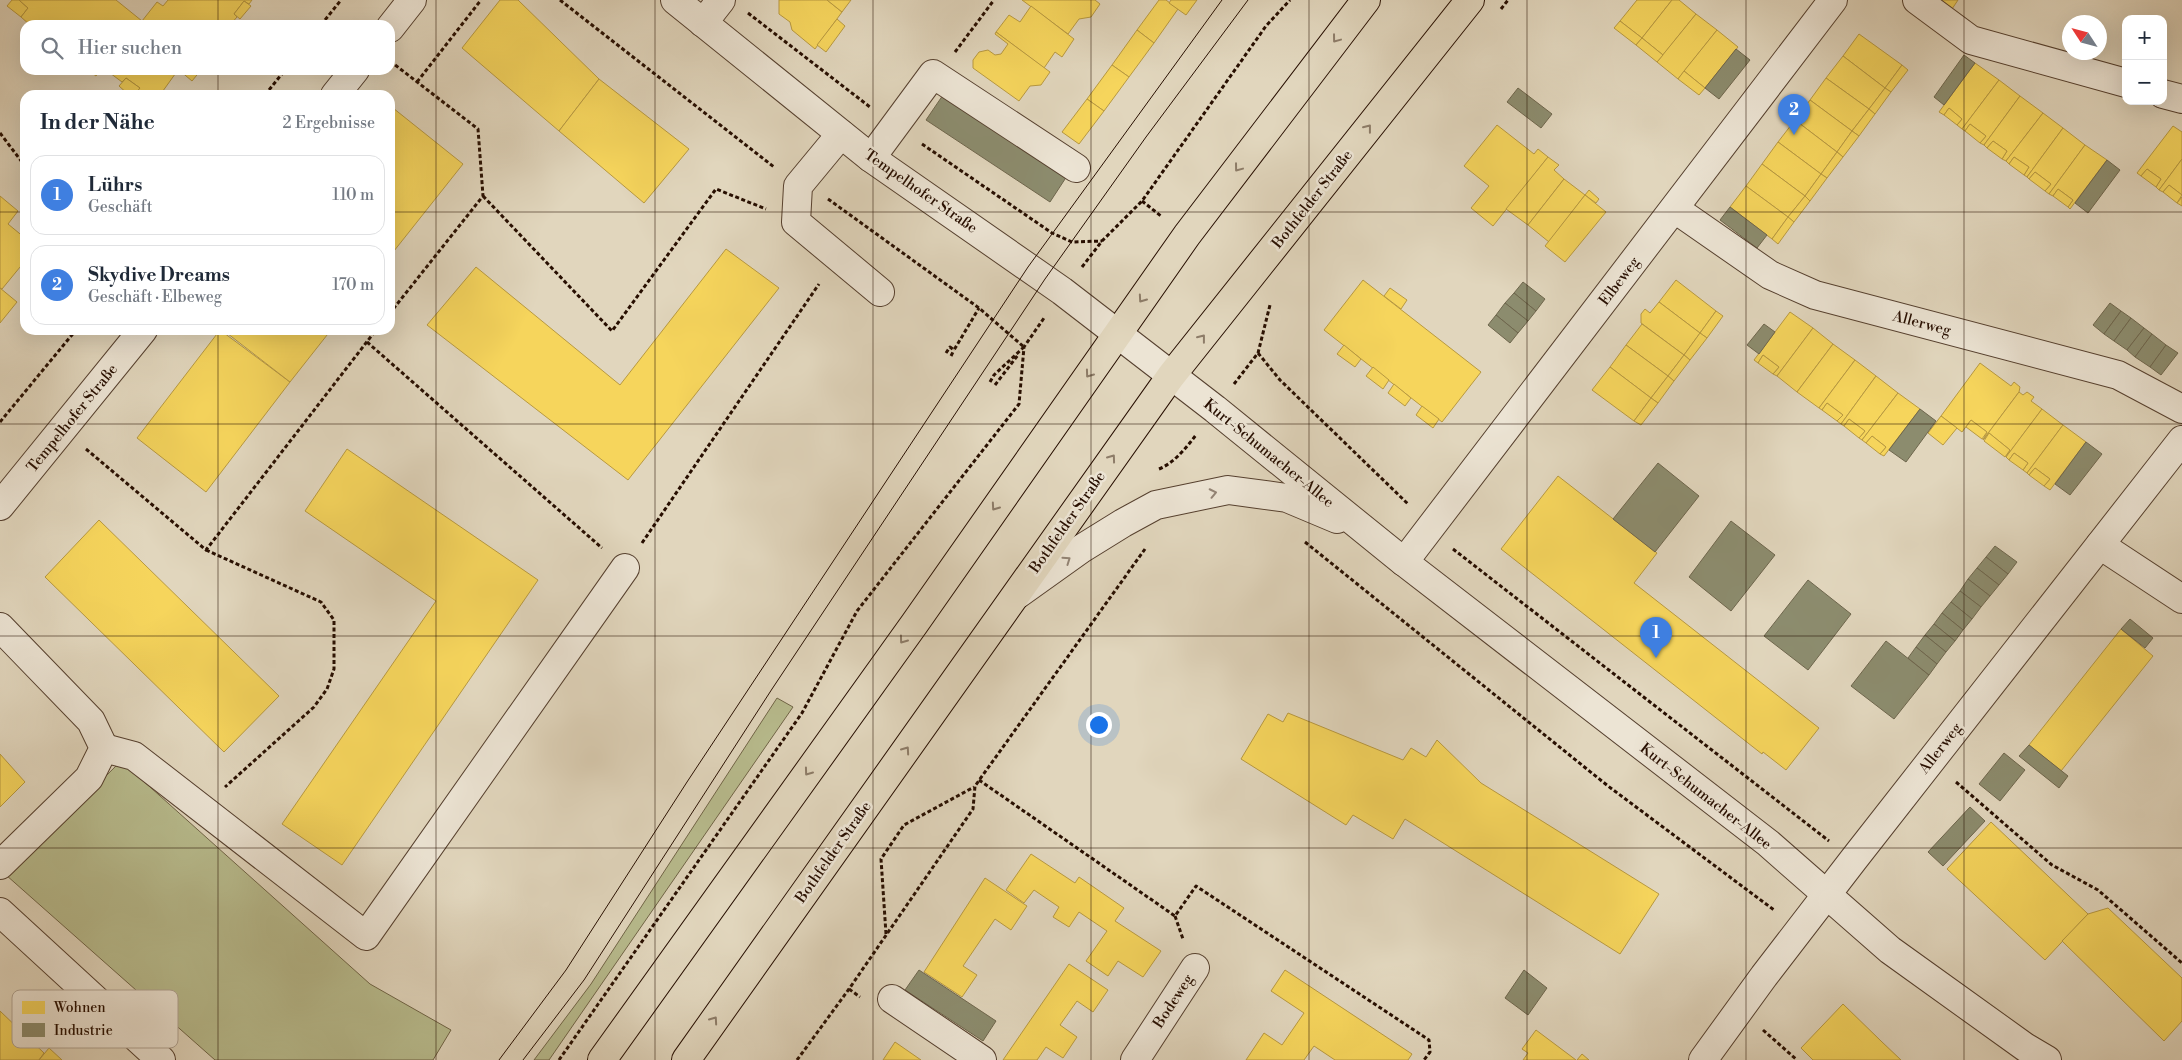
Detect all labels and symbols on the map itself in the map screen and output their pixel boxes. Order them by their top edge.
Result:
north arrow [2062,15,2107,60]
one-way arrow [1334,33,1342,42]
pin: 2 [1778,94,1810,135]
one-way arrow [1362,125,1371,134]
street label: Tempelhofer Straße [860,145,981,238]
street label: Bothfelder Straße [1267,146,1357,253]
one-way arrow [1235,162,1243,171]
street label: Elbeweg [1595,253,1644,310]
one-way arrow [1139,293,1148,303]
street label: Allerweg [1890,306,1953,340]
one-way arrow [1196,335,1204,344]
street label: Tempelhofer Straße [23,360,122,476]
one-way arrow [1086,368,1095,378]
street label: Kurt-Schumacher-Allee [1200,395,1338,512]
one-way arrow [1106,454,1115,464]
street label: Bothfelder Straße [1025,468,1110,578]
one-way arrow [1208,488,1217,499]
one-way arrow [992,501,1001,511]
one-way arrow [1061,557,1071,566]
pin: 1 [1640,617,1672,658]
one-way arrow [900,634,908,643]
your location [1086,712,1112,738]
street label: Allerweg [1914,719,1966,778]
street label: Kurt-Schumacher-Allee [1636,739,1775,854]
one-way arrow [900,746,909,755]
one-way arrow [805,766,814,776]
street label: Bothfelder Straße [791,798,876,908]
street label: Bodeweg [1148,970,1198,1033]
legend [12,990,178,1048]
text: Wohnen [53,999,106,1017]
one-way arrow [708,1016,717,1026]
text: Industrie [54,1022,113,1040]

